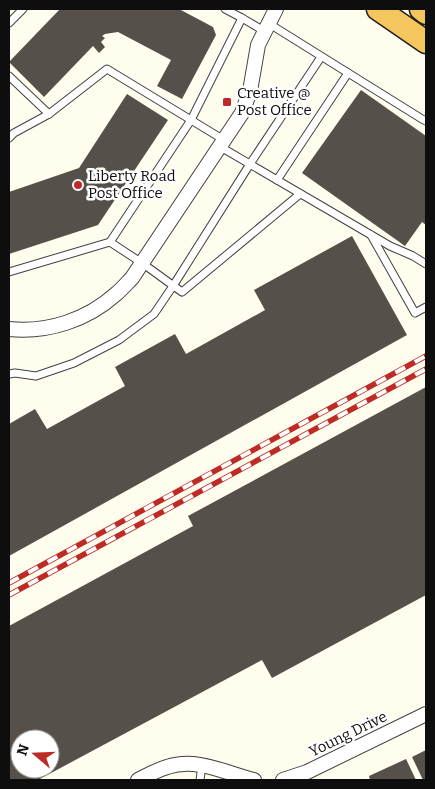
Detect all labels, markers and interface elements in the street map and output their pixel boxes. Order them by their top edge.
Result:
place label: Creative @ Post Office [237,84,312,119]
marker: Creative @ Post Office [221,96,233,108]
place label: Liberty Road Post Office [88,167,176,202]
marker: Liberty Road Post Office [72,179,84,191]
street label: Young Drive [306,707,390,761]
north arrow [10,729,60,779]
text: N [13,742,33,758]

